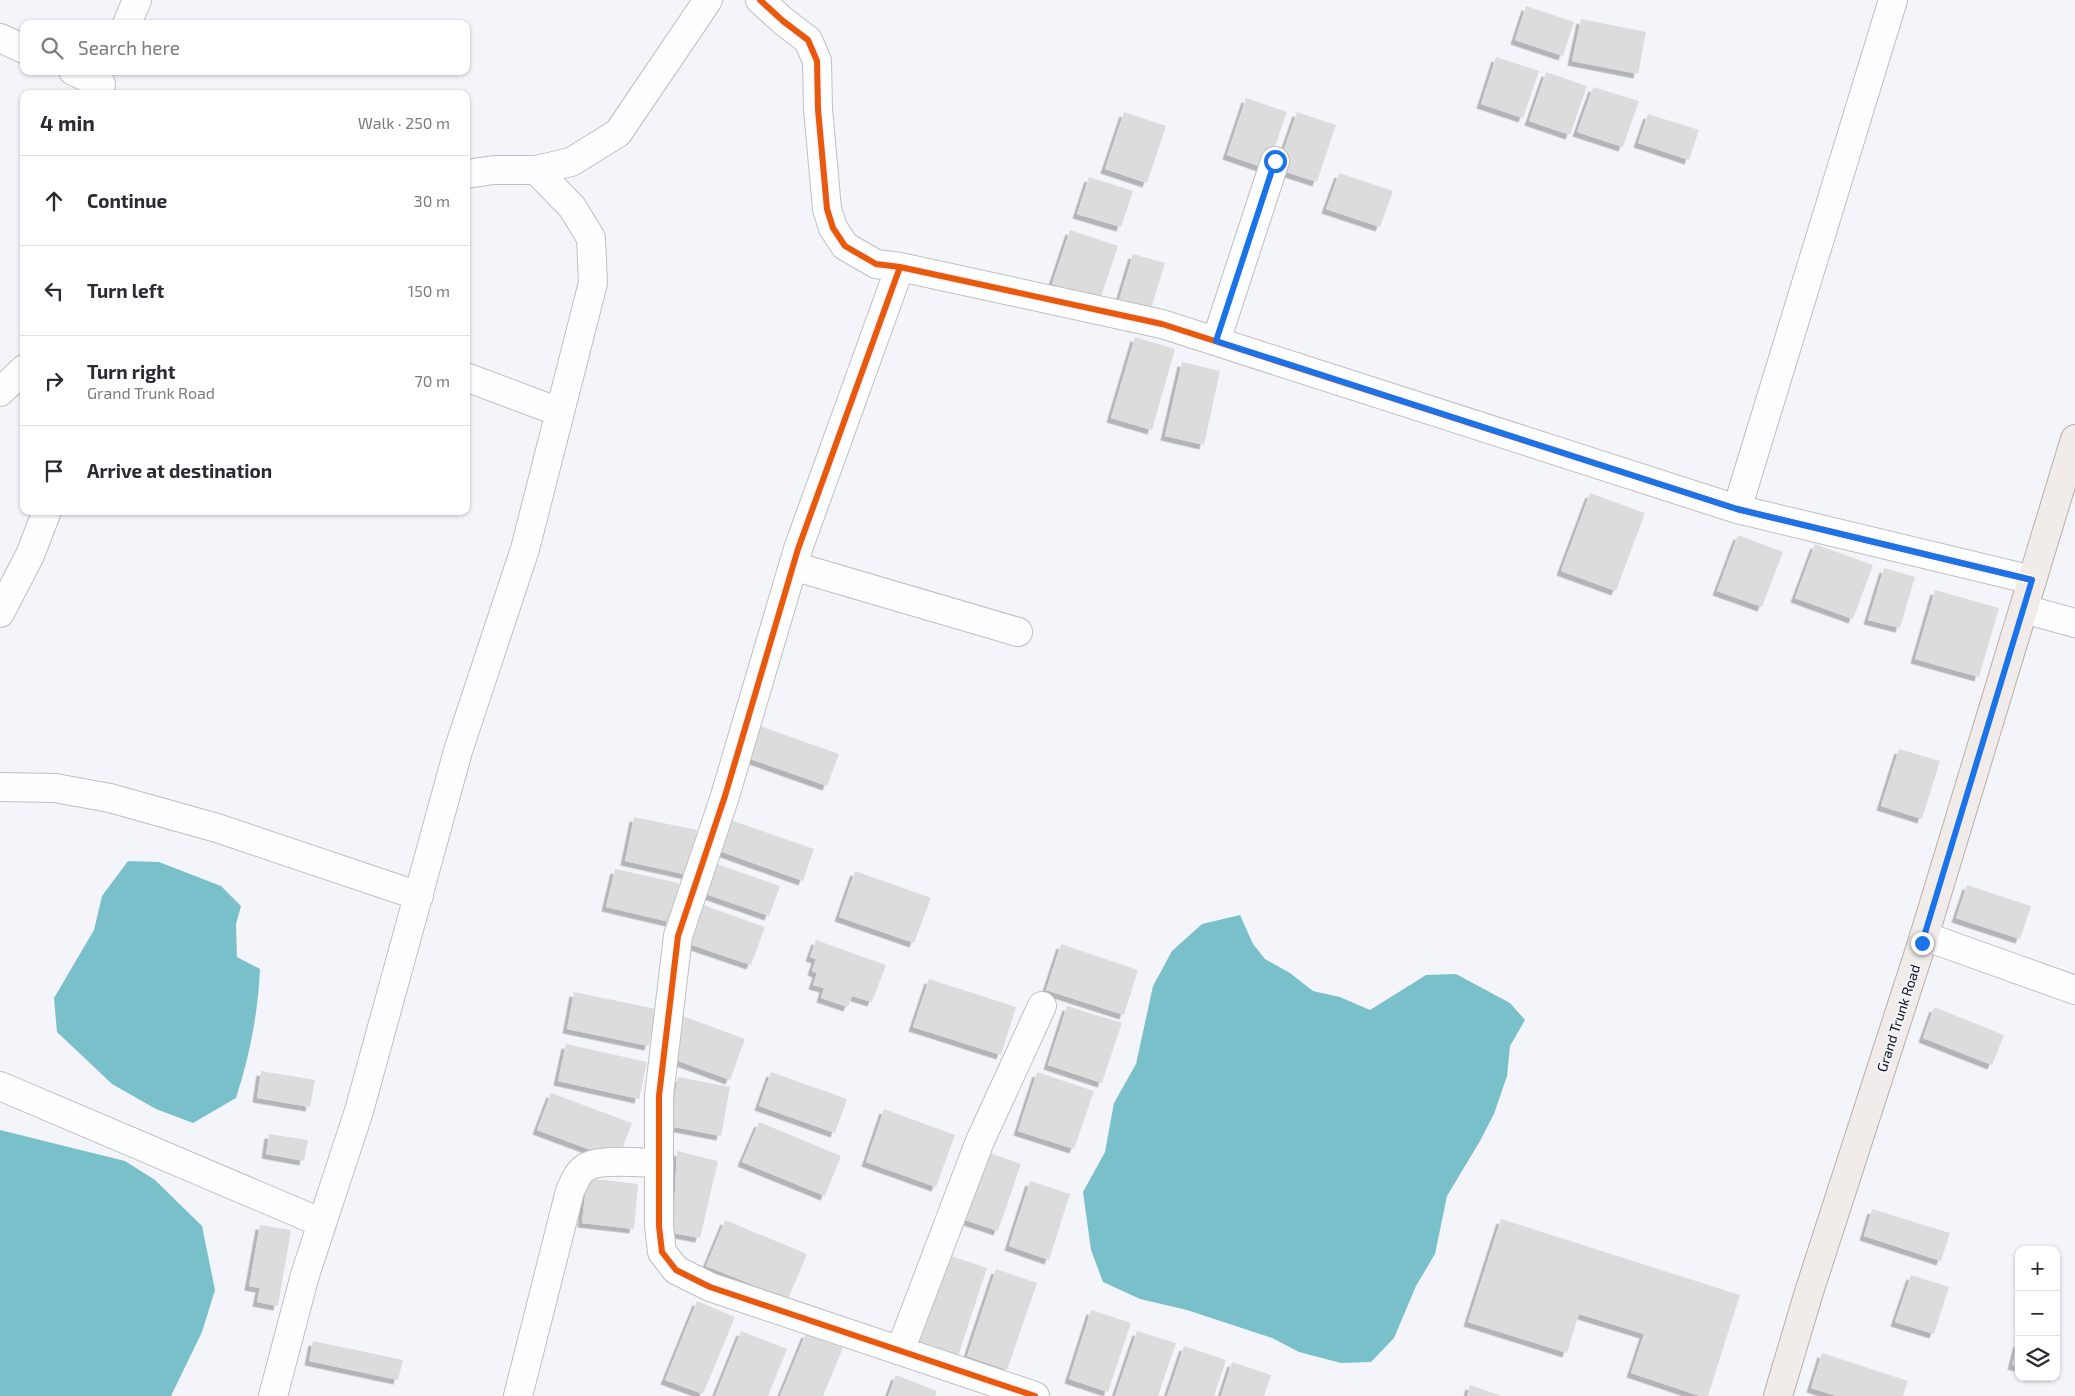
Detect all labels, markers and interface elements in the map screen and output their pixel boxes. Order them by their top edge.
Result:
search box [20,20,470,75]
icon: search [38,34,66,62]
text: Search here [78,36,180,59]
text: 4 min [40,110,95,135]
text: Walk · 250 m [358,113,450,132]
route start [1264,150,1287,173]
icon: ahead [40,187,68,215]
text: Continue [87,189,167,212]
text: 30 m [414,191,450,210]
icon: left [40,277,68,305]
text: Turn left [87,279,164,302]
text: 150 m [408,281,450,300]
text: Turn right [87,360,175,383]
icon: right [40,367,68,395]
text: 70 m [415,371,450,390]
text: Grand Trunk Road [87,383,215,402]
icon: arrive [40,457,68,485]
text: Arrive at destination [87,459,272,482]
route end [1911,932,1934,955]
street label: Grand Trunk Road [1873,962,1923,1074]
map controls [2015,1246,2060,1381]
button: + [2015,1246,2060,1291]
button: − [2015,1291,2060,1336]
button: layers [2015,1336,2060,1381]

